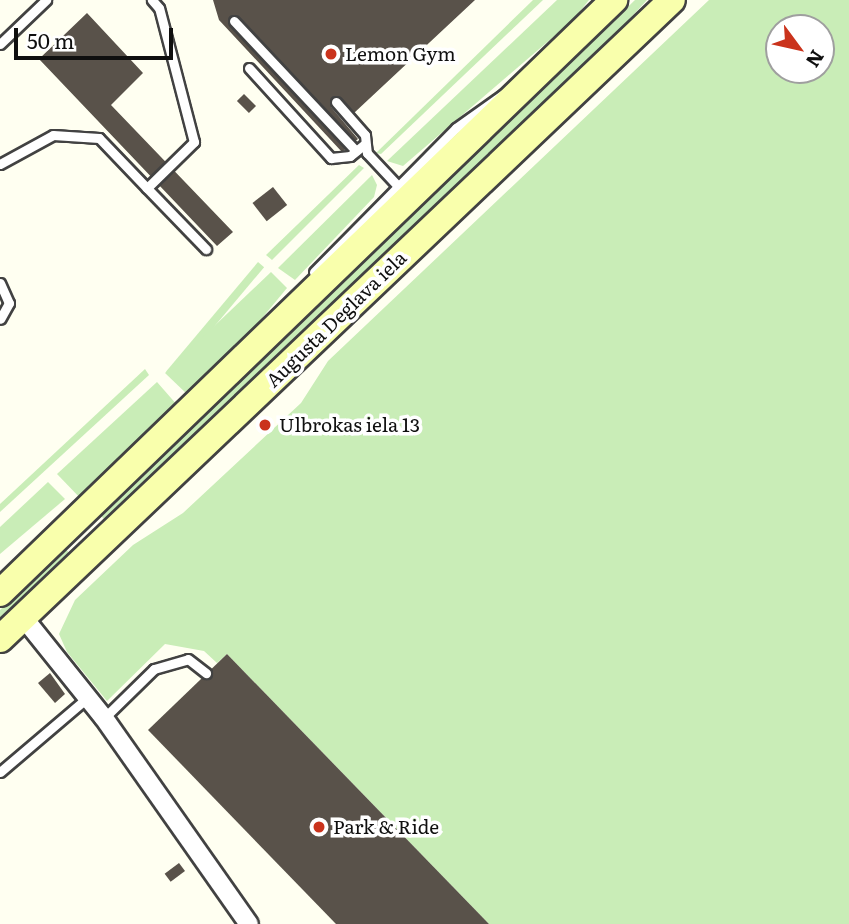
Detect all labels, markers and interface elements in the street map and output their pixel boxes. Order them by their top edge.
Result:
scale bar [18,14,177,58]
north arrow [765,14,835,84]
text: 50 m [27,24,74,55]
place label: Lemon Gym [345,43,456,65]
text: N [800,45,832,74]
marker: Lemon Gym [323,46,339,62]
street label: Augusta Deglava iela [261,246,411,392]
place label: Ulbrokas iela 13 [279,414,420,436]
marker: Ulbrokas iela 13 [257,417,273,433]
place label: Park & Ride [333,816,439,838]
marker: Park & Ride [311,819,327,835]

